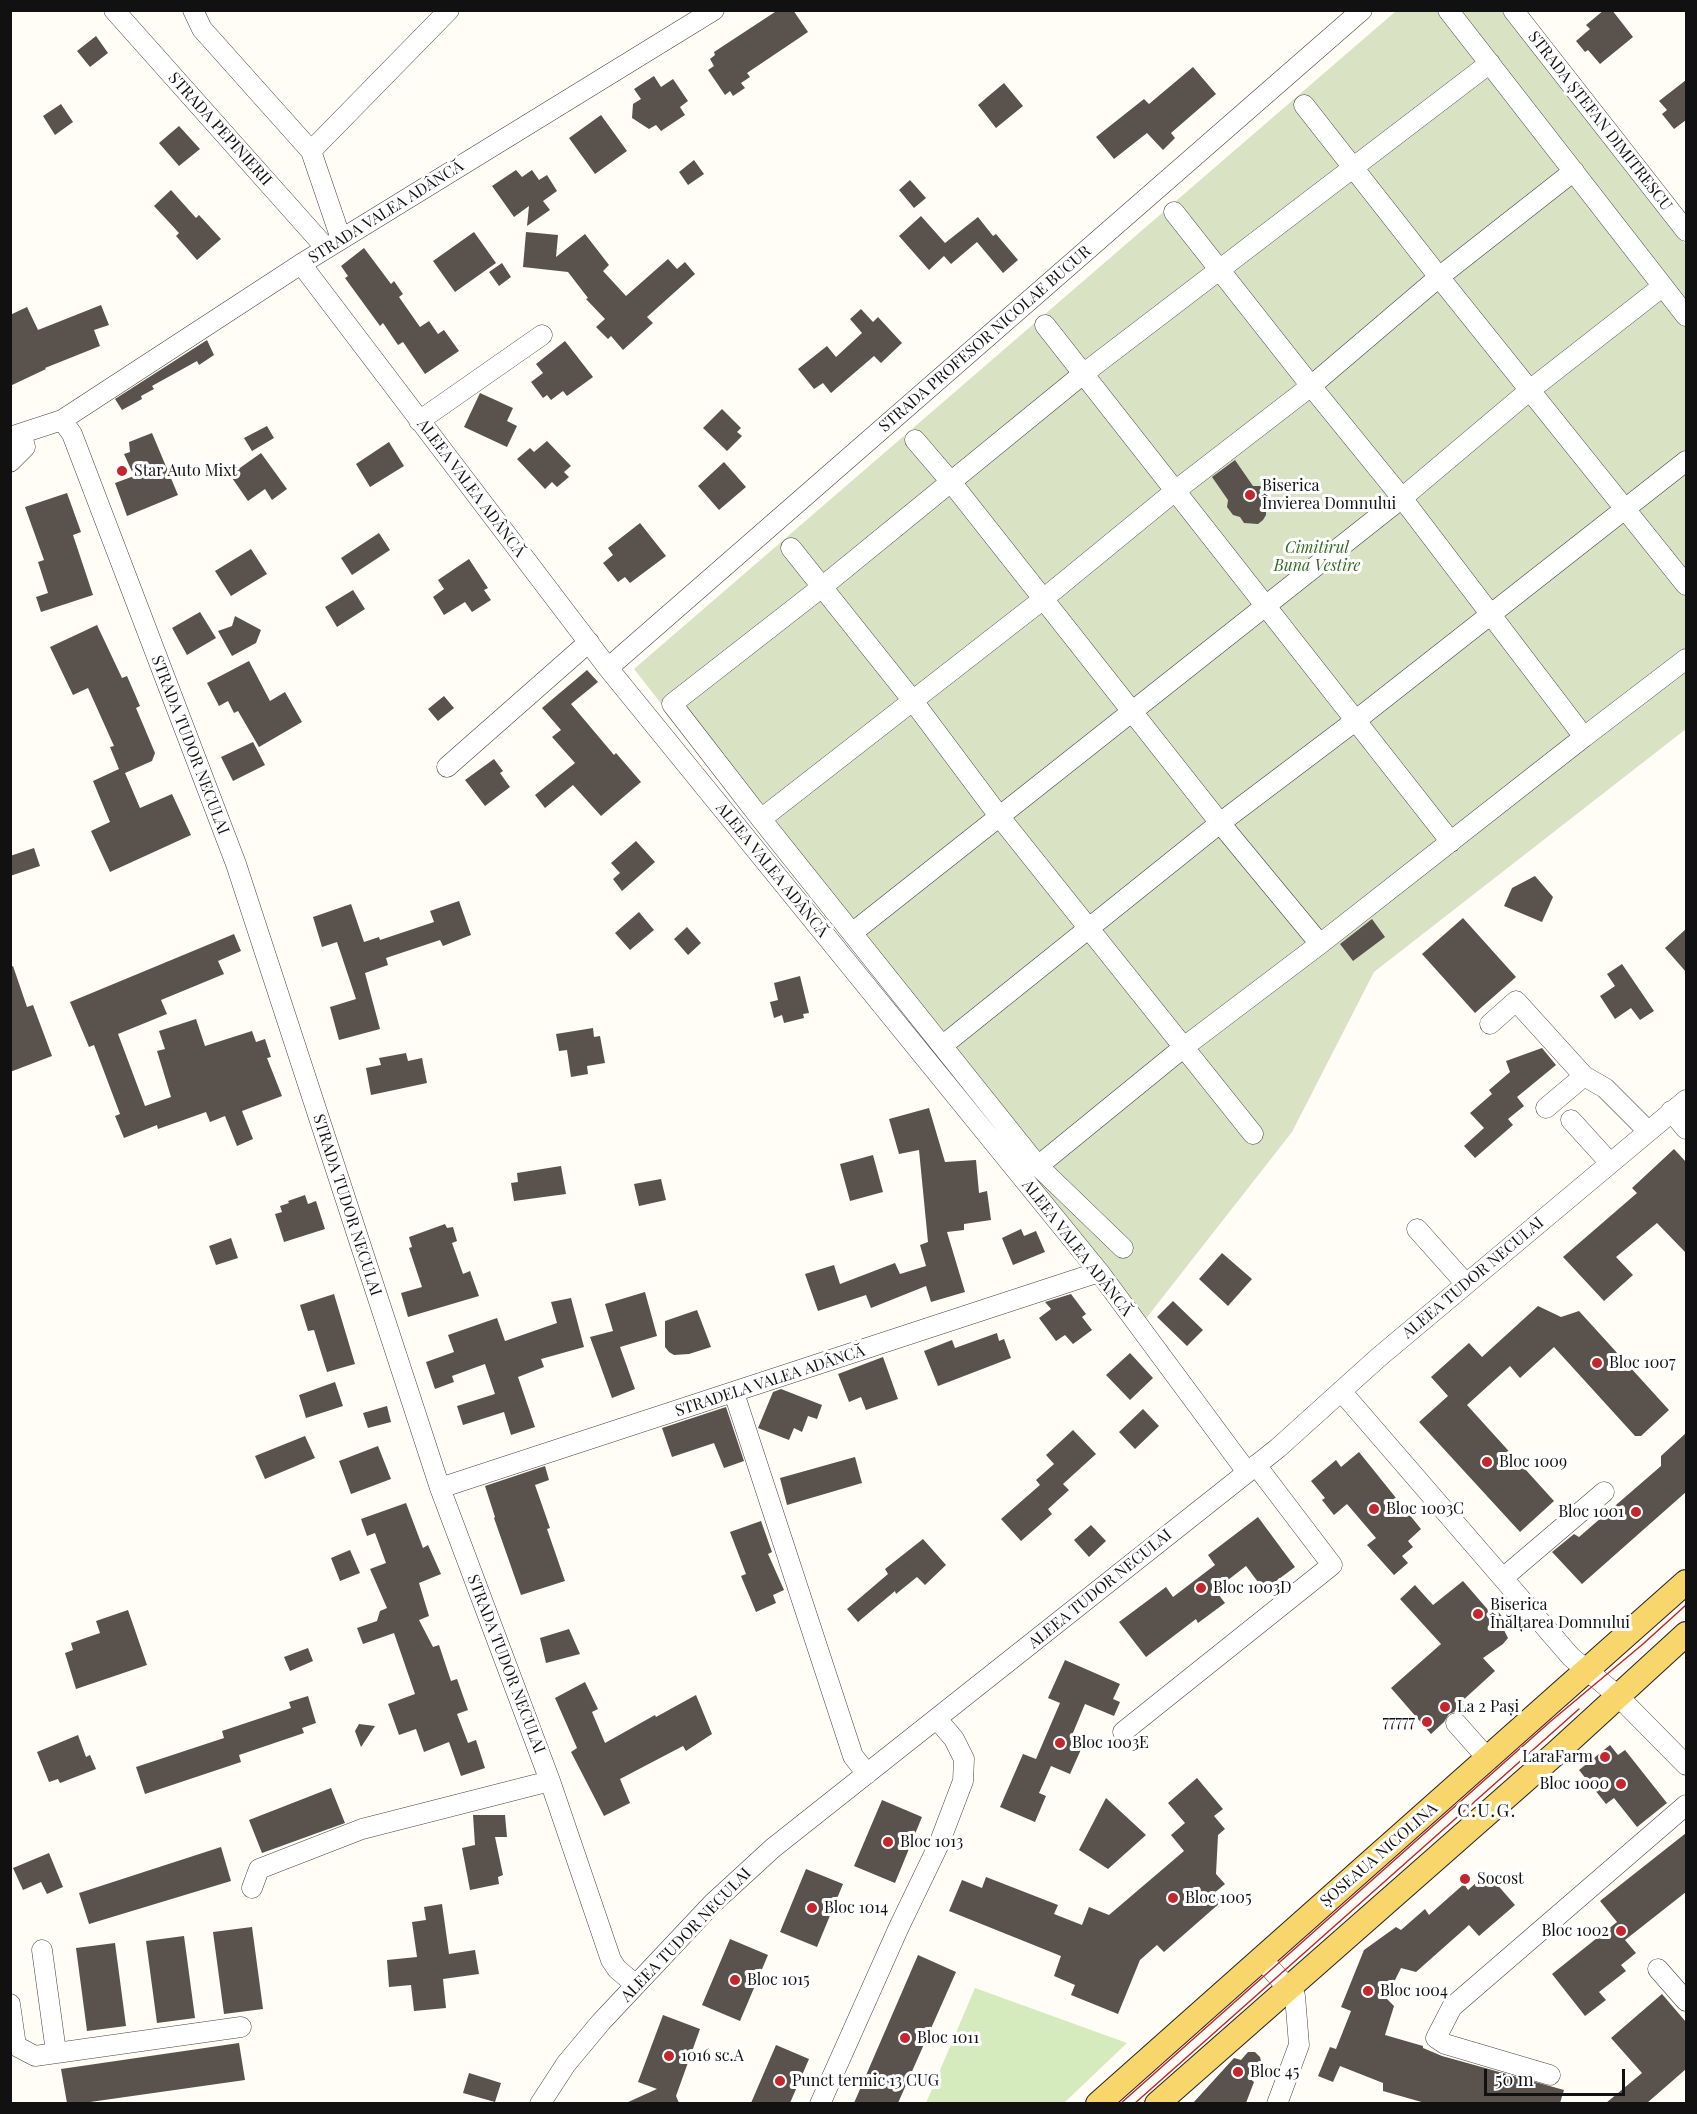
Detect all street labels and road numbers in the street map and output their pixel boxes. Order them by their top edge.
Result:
street label: STRADA ȘTEFAN DIMITRESCU [1524,27,1676,215]
street label: STRADA PEPINIERII [164,68,276,190]
street label: STRADA VALEA ADÂNCĂ [305,156,467,268]
street label: STRADA PROFESOR NICOLAE BUCUR [875,242,1095,436]
street label: ALEEA VALEA ADÂNCĂ [413,415,529,561]
street label: STRADA TUDOR NECULAI [147,653,233,837]
street label: ALEEA VALEA ADÂNCĂ [712,799,832,941]
street label: STRADA TUDOR NECULAI [309,1112,385,1298]
street label: ALEEA VALEA ADÂNCĂ [1018,1176,1136,1320]
street label: ALEEA TUDOR NECULAI [1398,1213,1548,1343]
street label: STRADELA VALEA ADÂNCĂ [673,1341,867,1421]
street label: ALEEA TUDOR NECULAI [1024,1525,1176,1653]
street label: STRADA TUDOR NECULAI [463,1572,549,1756]
street label: ȘOSEAUA NICOLINA [1317,1799,1441,1911]
street label: ALEEA TUDOR NECULAI [617,1864,755,2006]

